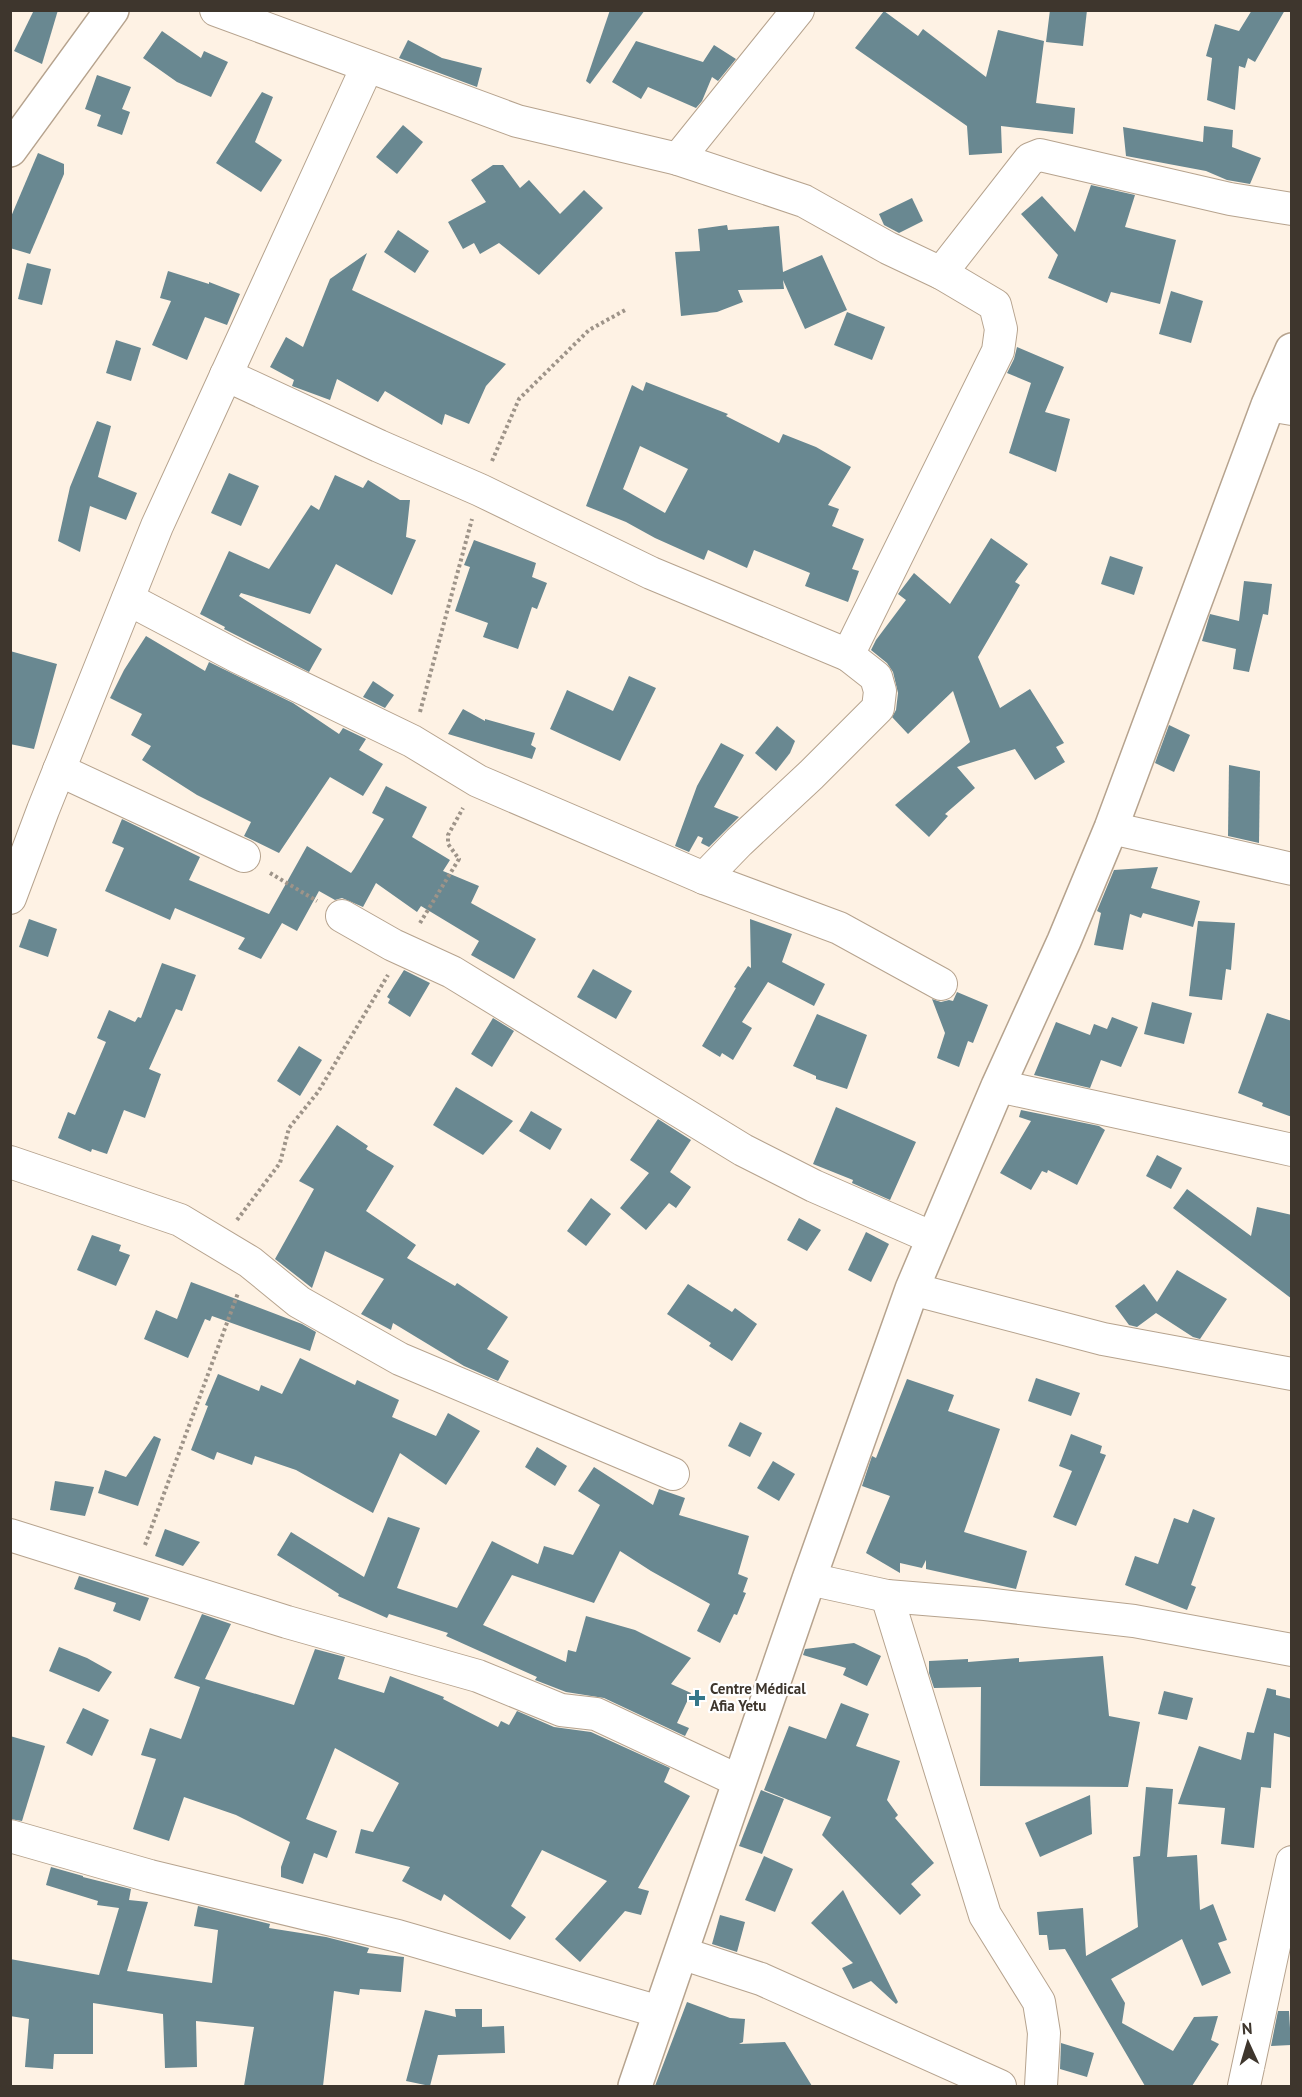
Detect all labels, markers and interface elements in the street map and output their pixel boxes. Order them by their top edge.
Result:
place label: Centre Médical Afia Yetu [710,1679,806,1715]
marker: Centre Médical Afia Yetu [688,1689,706,1707]
north arrow [1218,2013,1278,2073]
text: N [1241,2018,1253,2038]

